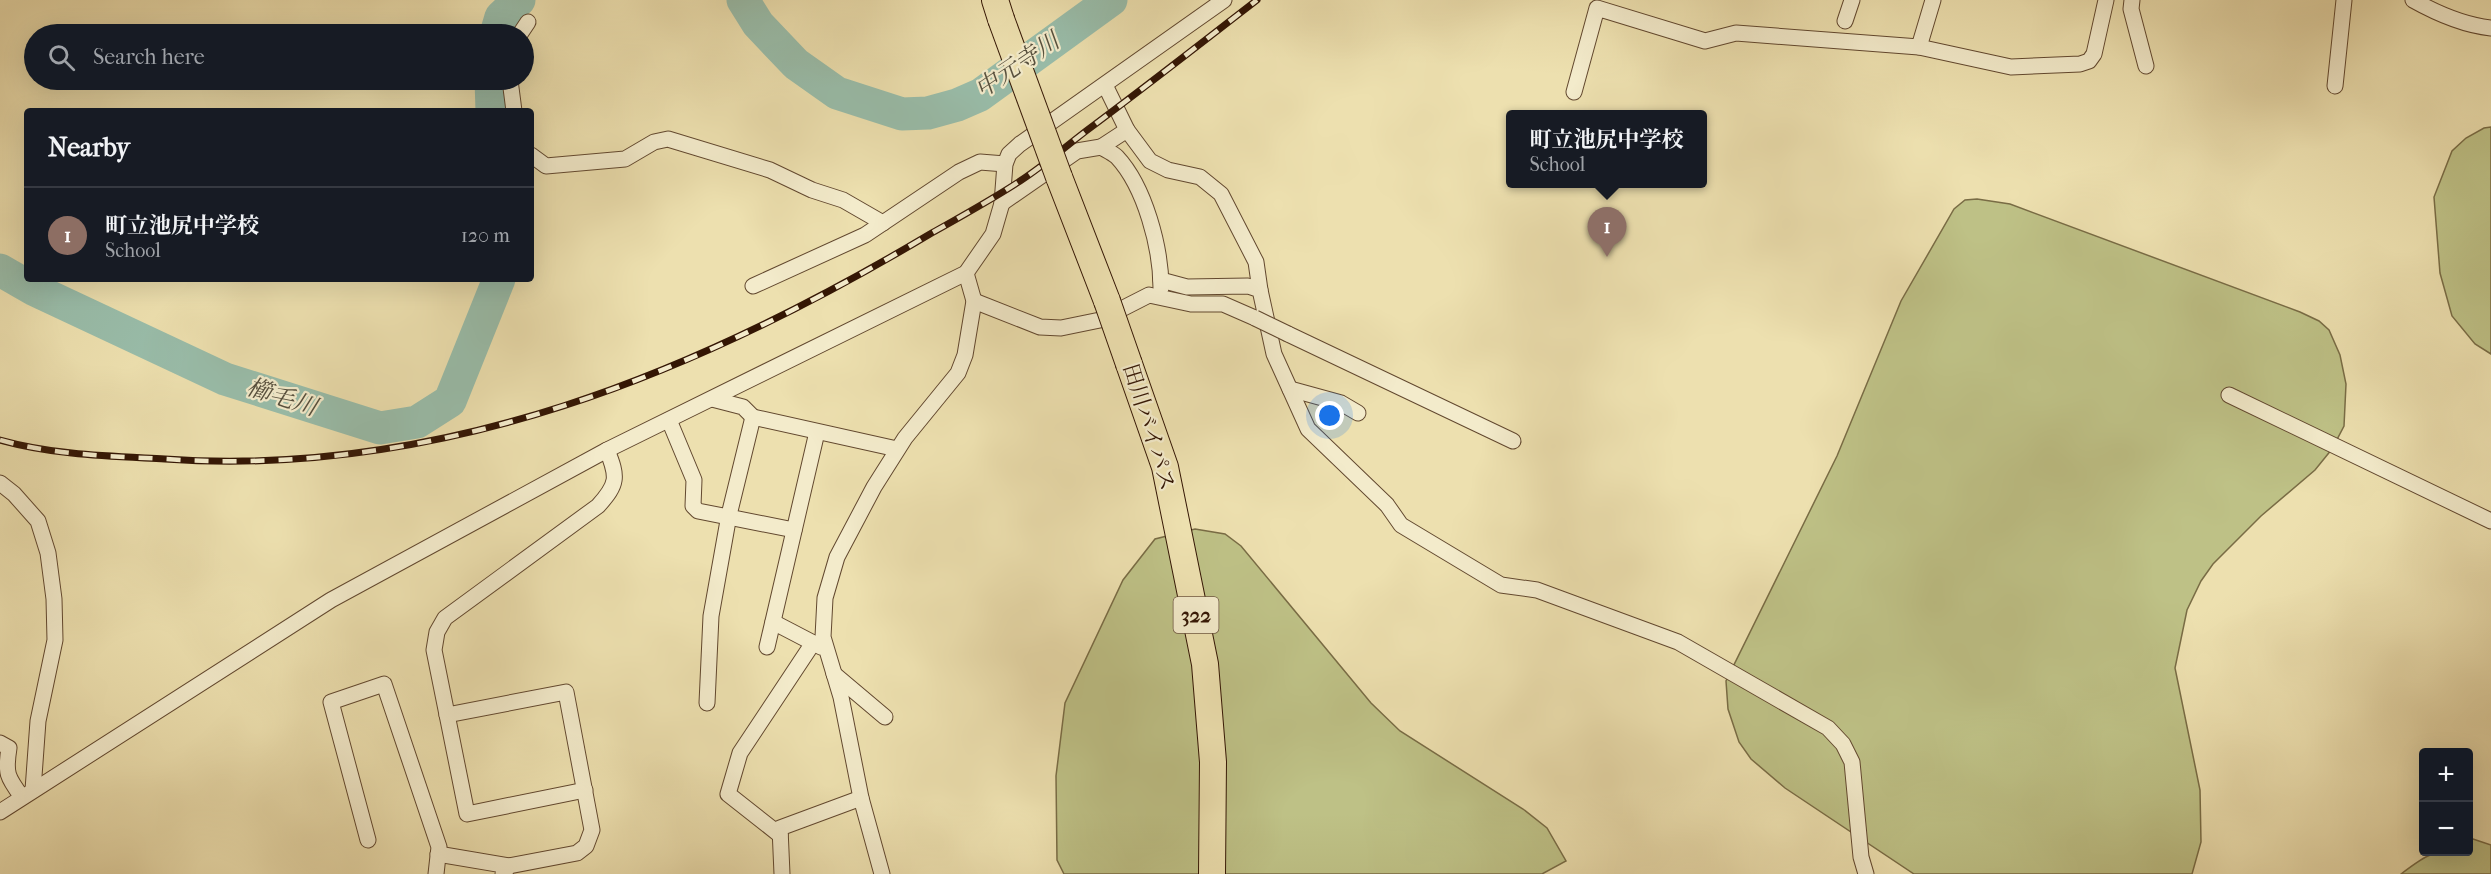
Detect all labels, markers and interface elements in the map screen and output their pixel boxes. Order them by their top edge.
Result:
search box [24,24,534,90]
water label: 中元寺川 [969,25,1067,103]
icon: search [45,41,78,74]
text: Search here [93,44,205,70]
popup [1506,110,1707,188]
text: 町立池尻中学校 [1529,127,1684,153]
text: Nearby [48,132,130,163]
text: School [1529,153,1585,176]
pin: 1 [1588,208,1626,257]
text: 町立池尻中学校 [105,213,259,239]
text: 1 [64,224,71,247]
text: 120 m [461,224,510,247]
text: School [105,239,161,262]
street label: 田川バイパス [1117,360,1181,494]
water label: 櫛毛川 [243,373,323,422]
your location [1315,401,1344,430]
road number: 322 [1174,597,1218,633]
map controls [2419,748,2473,856]
button: + [2419,748,2473,802]
button: − [2419,802,2473,856]

